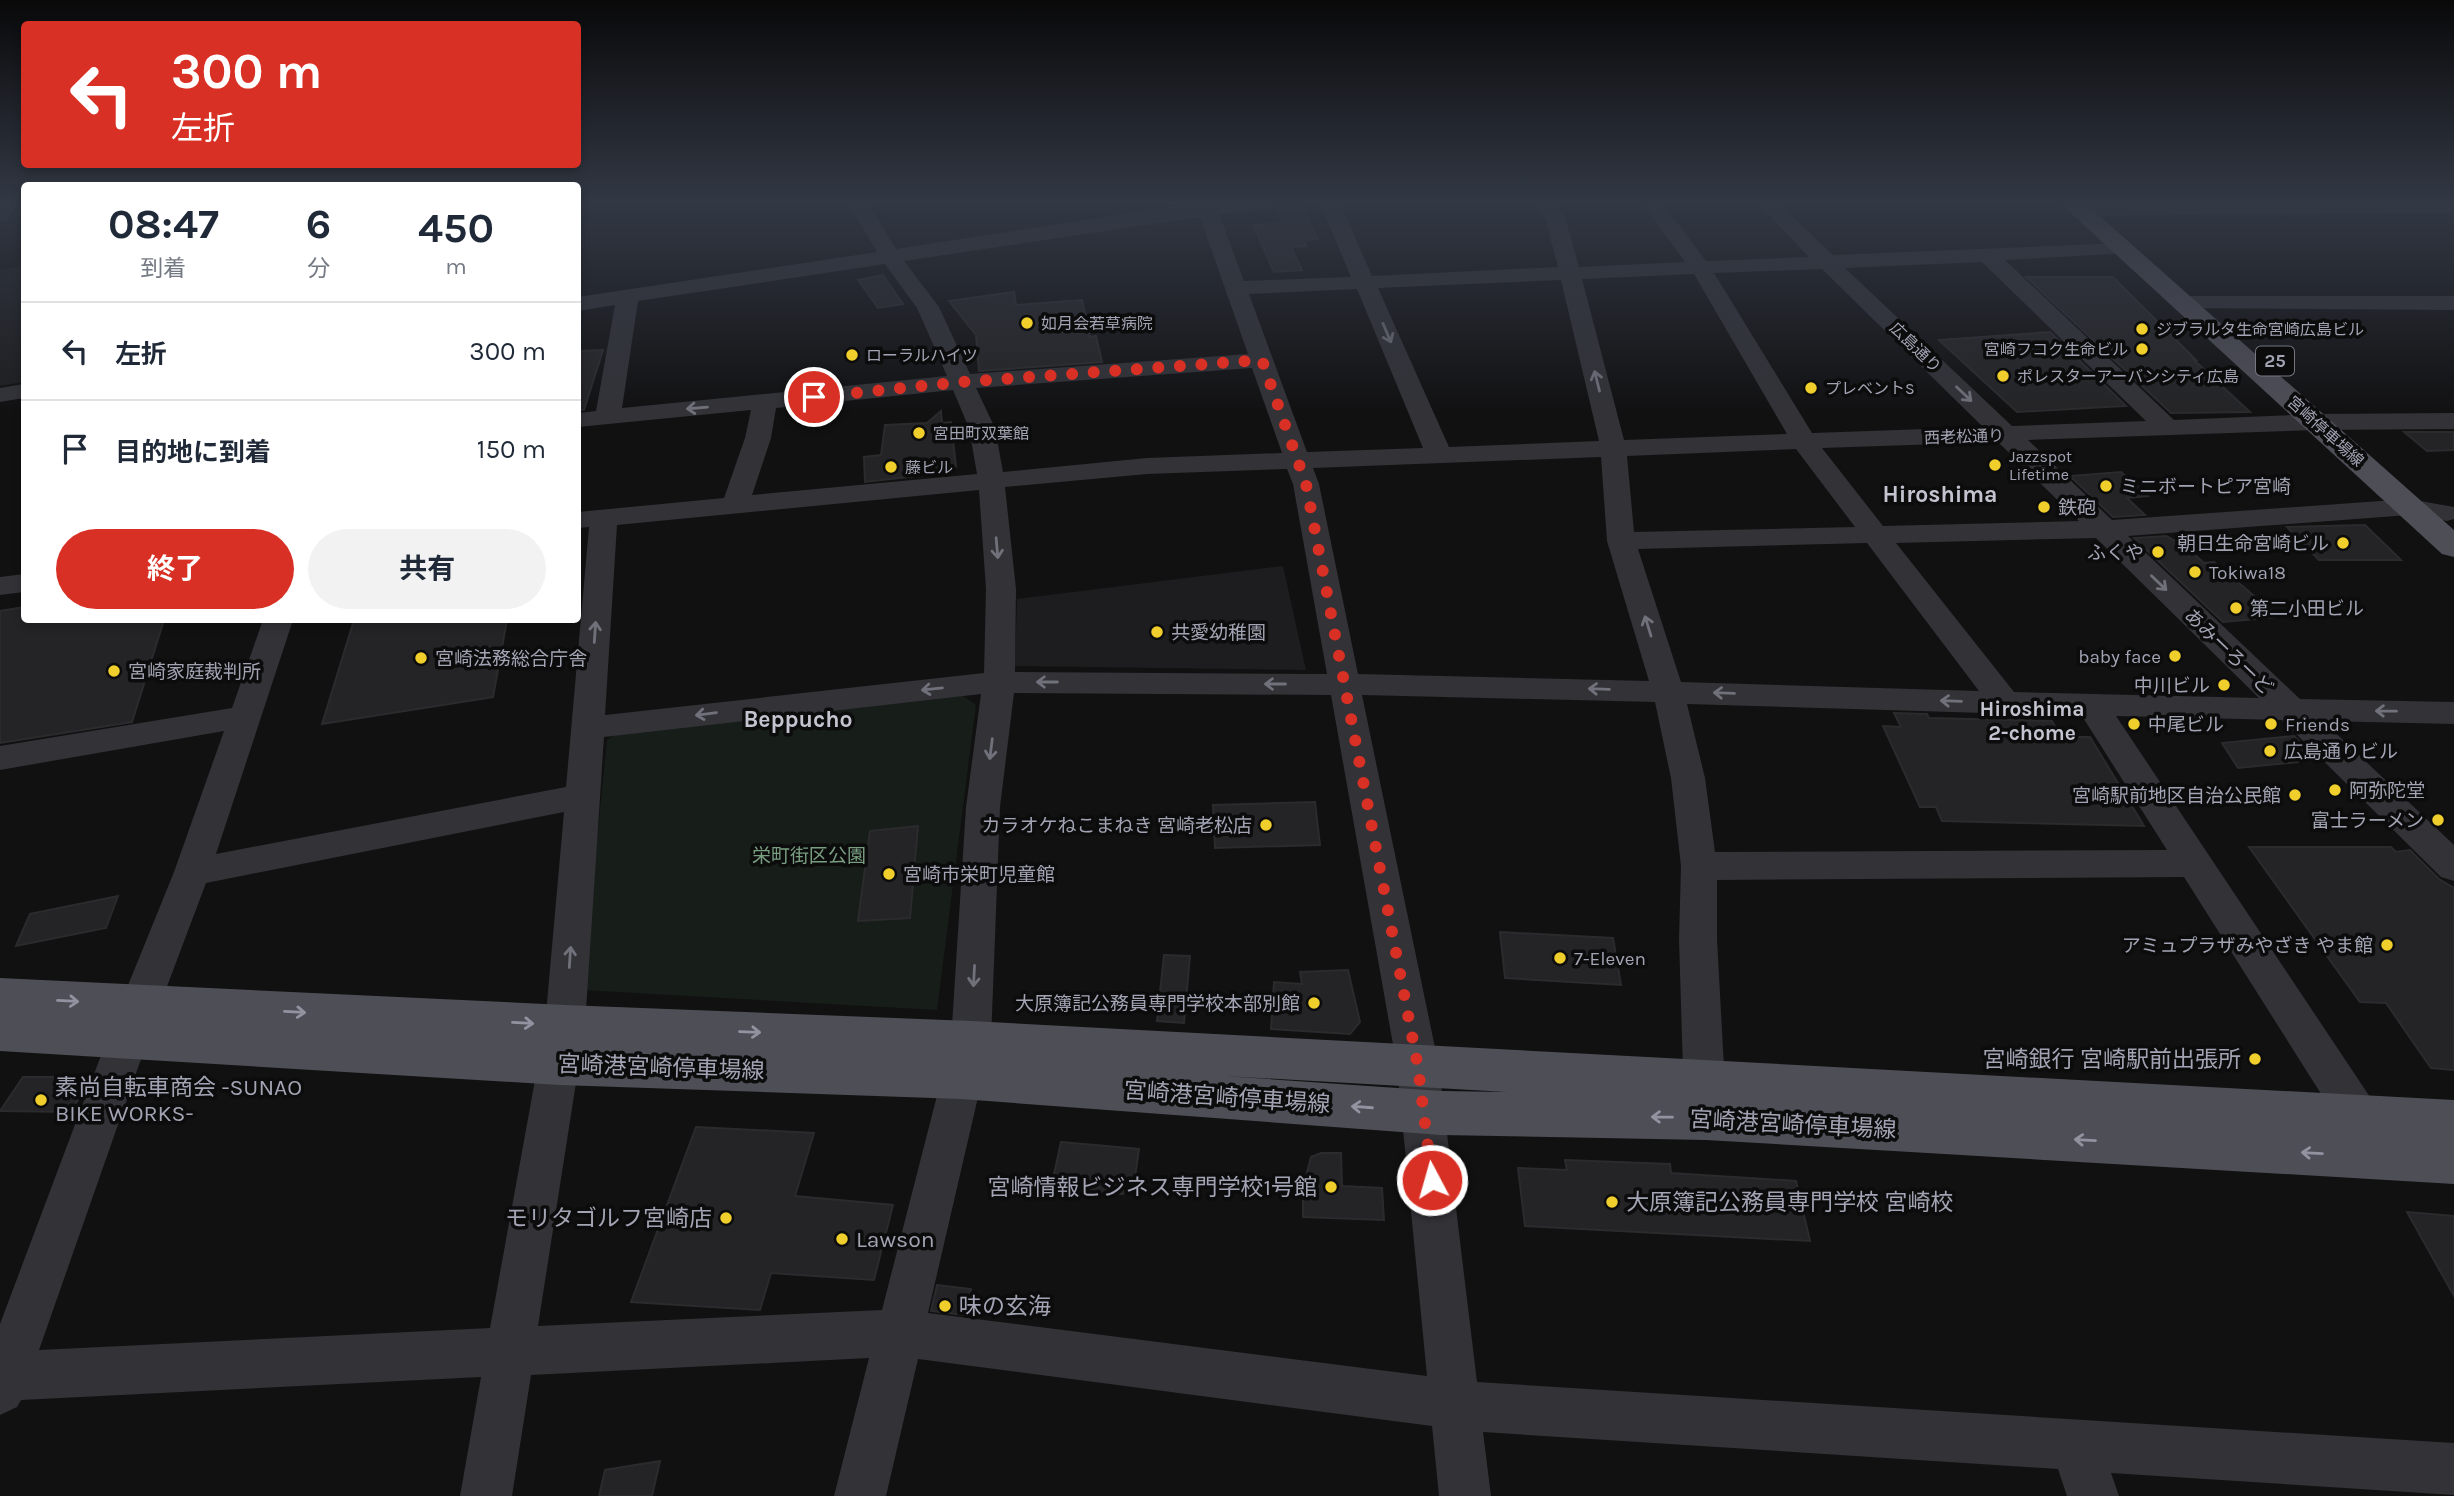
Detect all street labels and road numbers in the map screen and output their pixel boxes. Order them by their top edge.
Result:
street label: 広島通り [1886,318,1945,376]
road number: 25 [2256,346,2294,376]
street label: 宮崎停車場線 [2284,392,2368,471]
street label: 西老松通り [1924,426,2004,447]
street label: あみーろーど [2180,604,2277,699]
street label: 宮崎港宮崎停車場線 [557,1050,765,1085]
street label: 宮崎港宮崎停車場線 [1123,1077,1331,1118]
street label: 宮崎港宮崎停車場線 [1689,1106,1897,1143]

